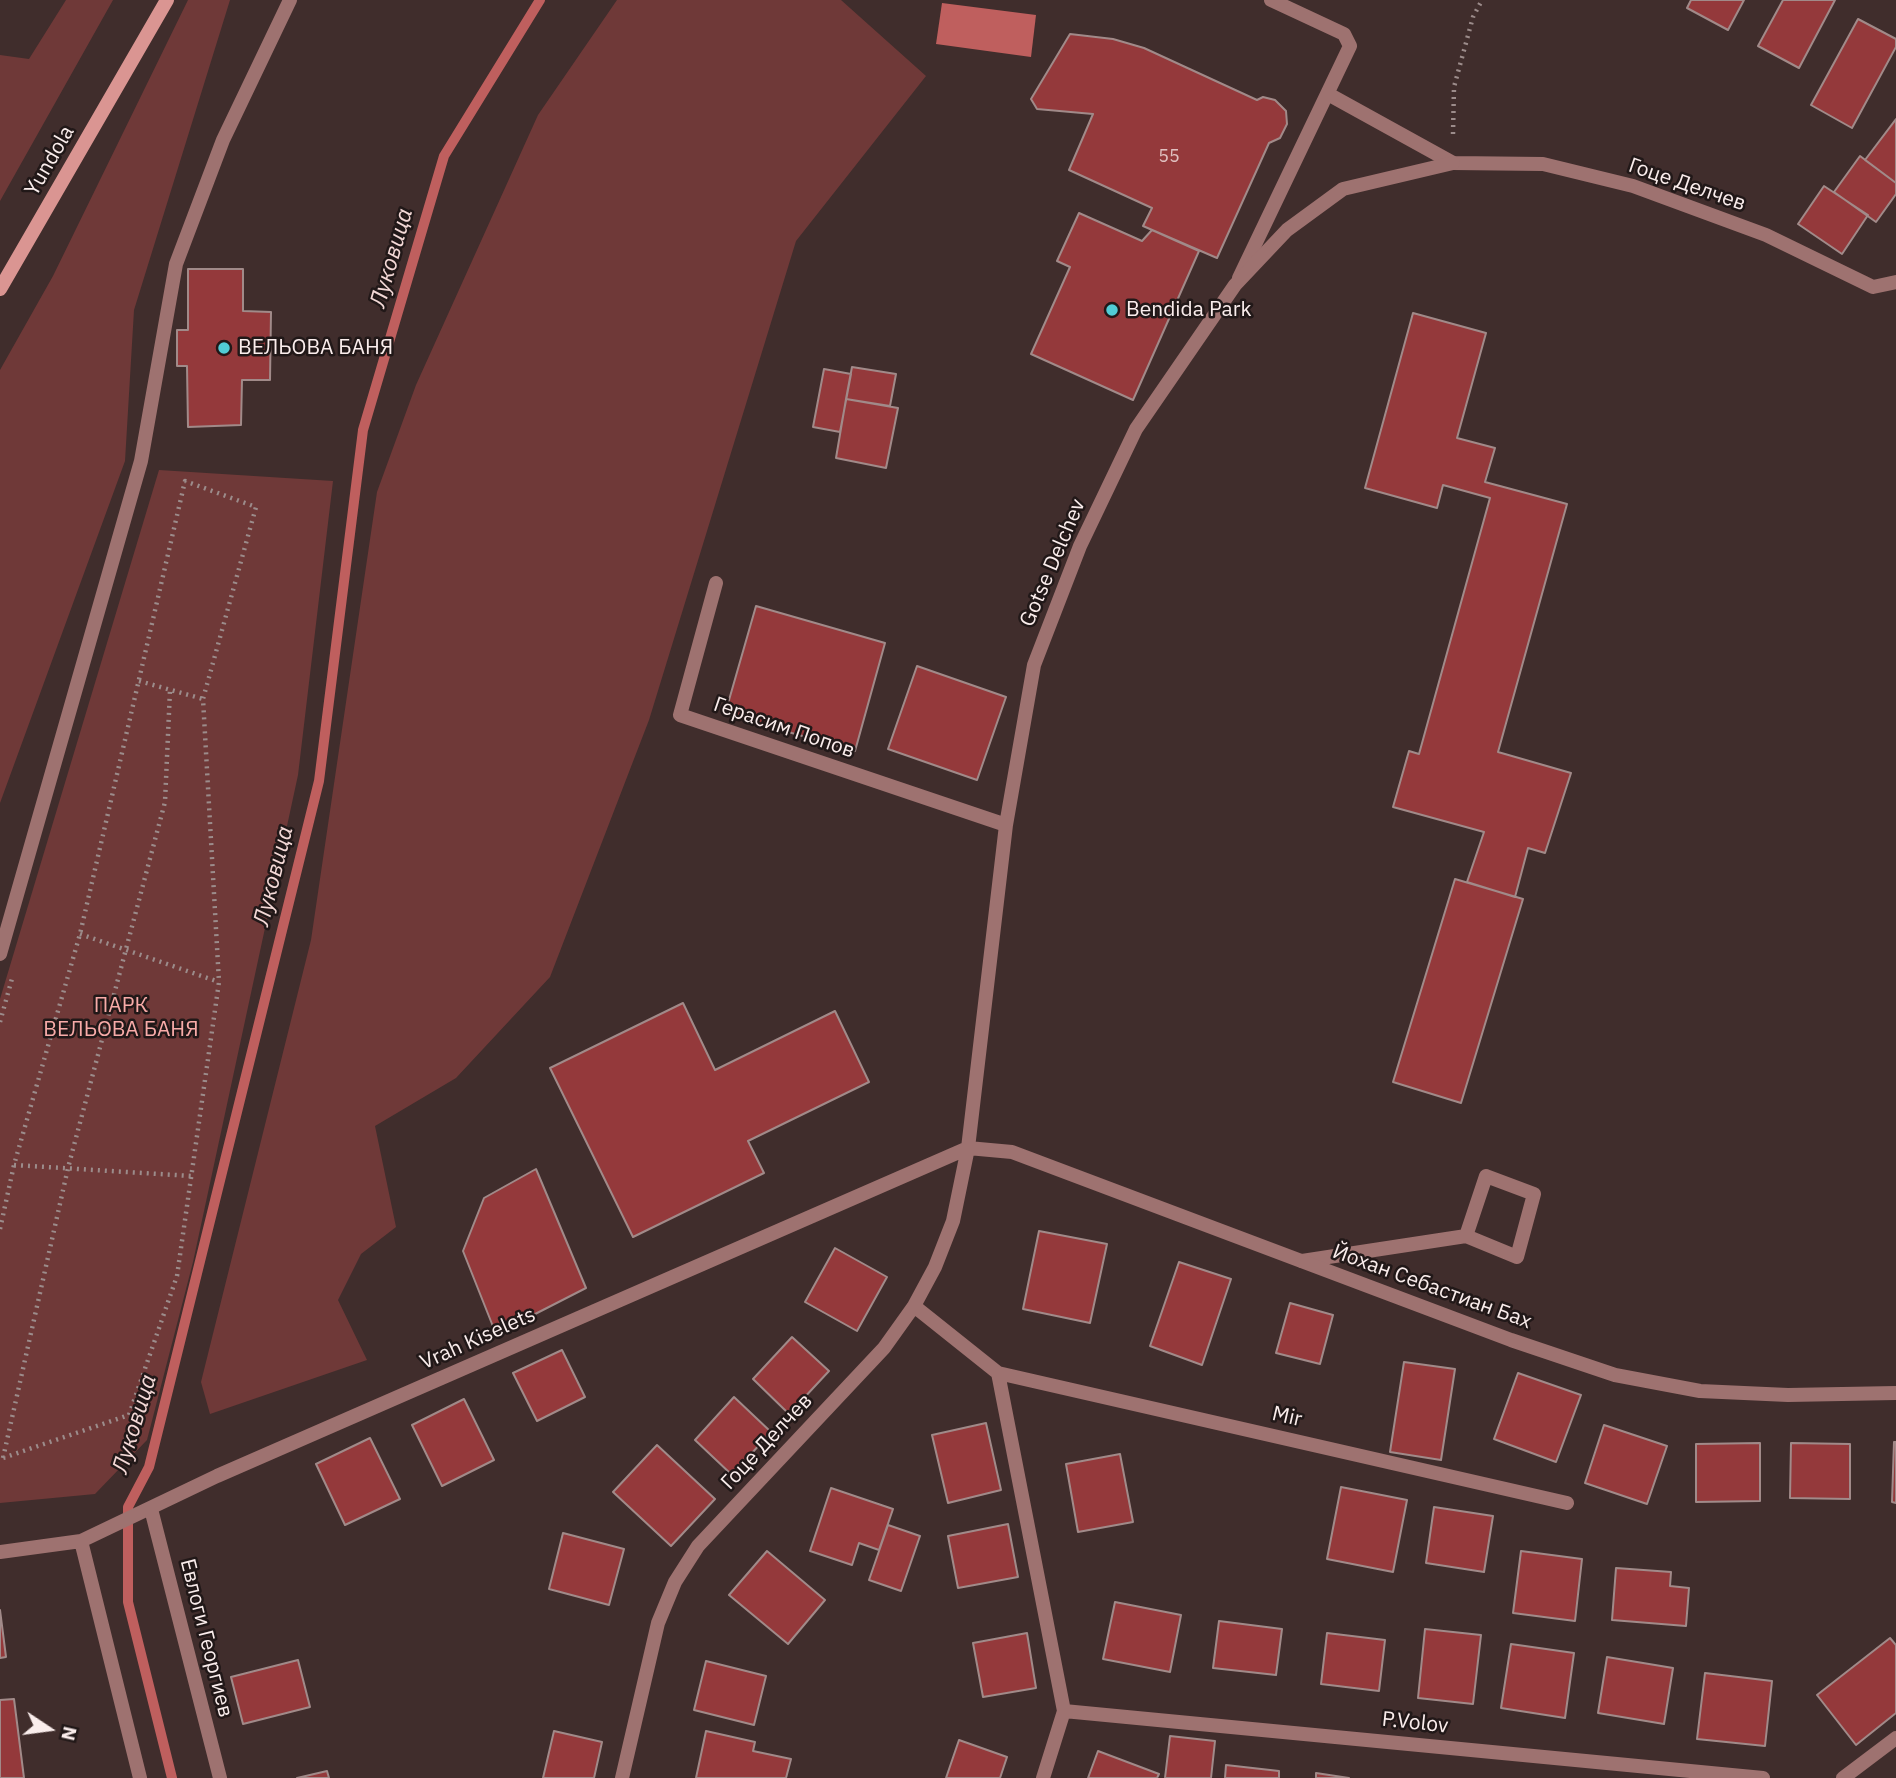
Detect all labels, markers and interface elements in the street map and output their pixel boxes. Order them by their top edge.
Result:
street label: Yundola [20,122,80,200]
house number: 55 [1158,146,1180,168]
street label: Гоце Делчев [1625,153,1749,217]
water label: Луковица [365,205,419,311]
place label: Bendida Park [1126,297,1251,323]
marker: Bendida Park [1104,302,1120,318]
place label: ВЕЛЬОВА БАНЯ [238,335,393,361]
marker: ВЕЛЬОВА БАНЯ [216,340,232,356]
street label: Gotse Delchev [1015,496,1091,630]
street label: Герасим Попов [710,692,858,764]
water label: Луковица [248,823,300,929]
park label: ПАРК ВЕЛЬОВА БАНЯ [43,993,199,1043]
street label: Йохан Себастиан Бах [1329,1239,1535,1335]
street label: Vrah Kiselets [417,1302,539,1376]
water label: Луковица [107,1371,163,1477]
street label: Гоце Делчев [716,1389,818,1495]
street label: Mir [1270,1401,1304,1433]
street label: Евлоги Георгиев [174,1556,238,1720]
north arrow [14,1694,84,1764]
street label: P.Volov [1381,1707,1449,1739]
text: N [56,1724,83,1743]

